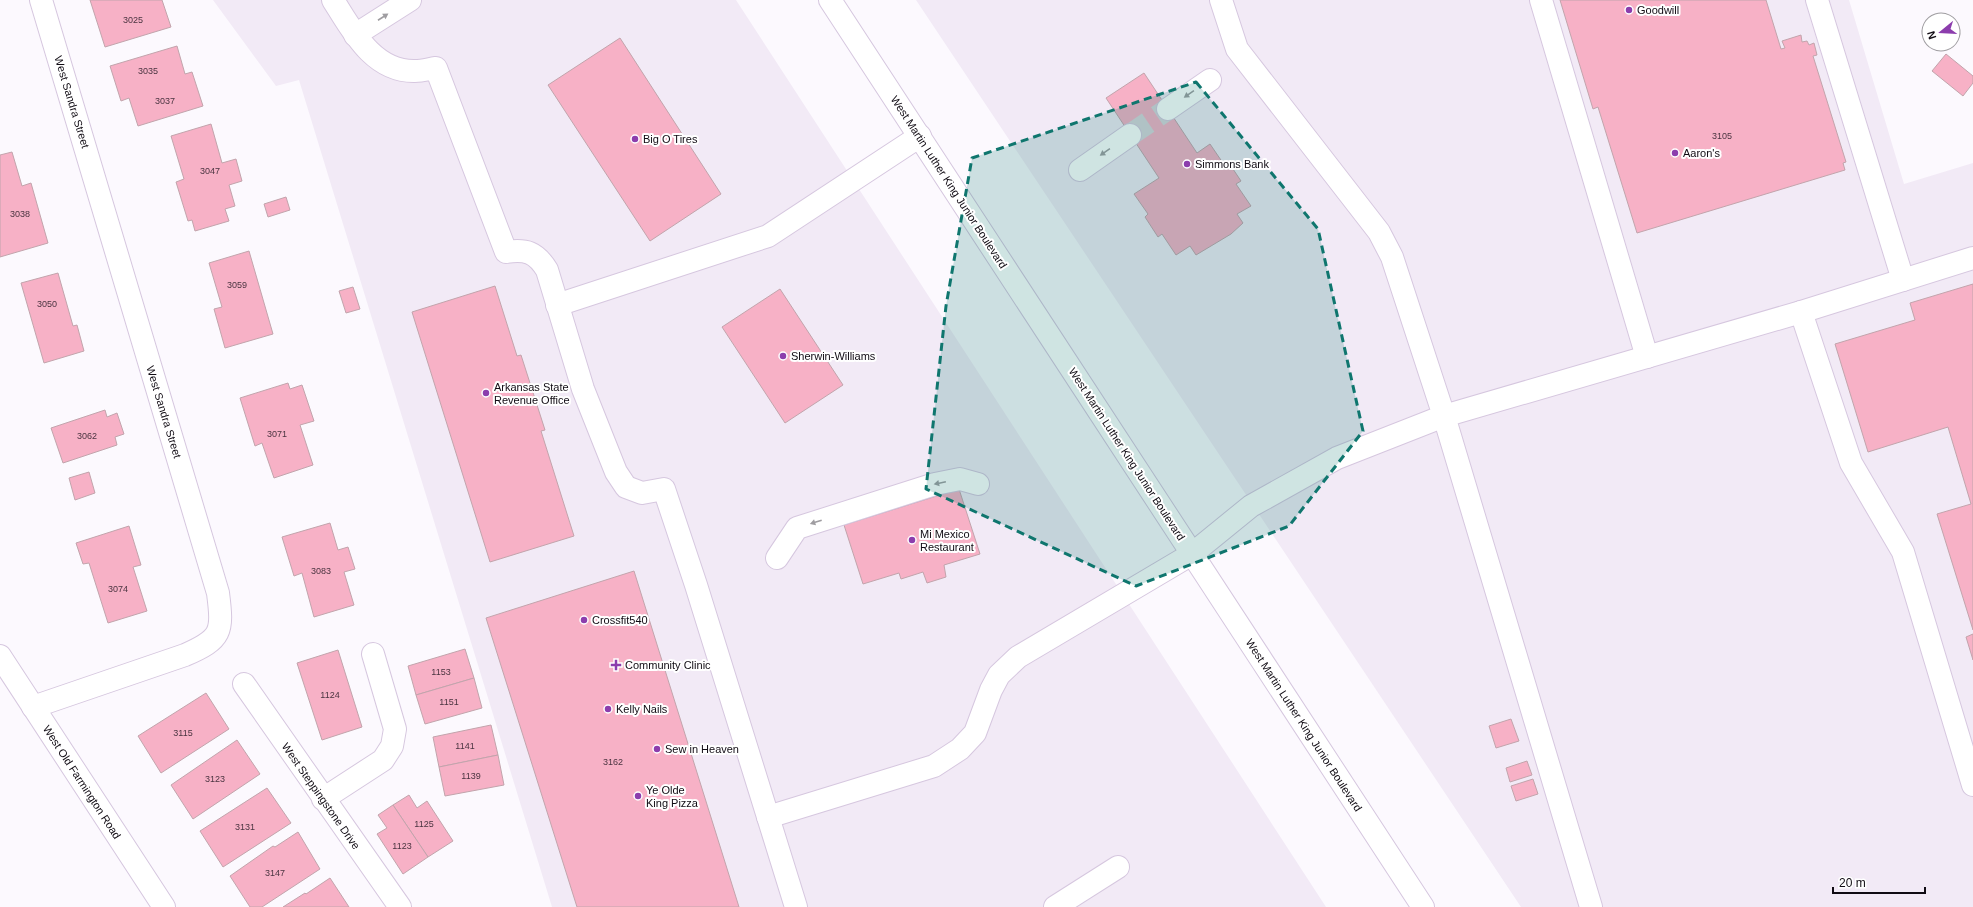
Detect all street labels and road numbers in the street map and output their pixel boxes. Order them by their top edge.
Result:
street label: West Sandra Street [52,54,92,150]
street label: West Martin Luther King Junior Boulevard [889,93,1009,271]
street label: West Sandra Street [144,364,184,460]
street label: West Martin Luther King Junior Boulevard [1067,365,1187,543]
street label: West Martin Luther King Junior Boulevard [1244,636,1364,814]
street label: West Old Farmington Road [41,723,123,841]
street label: West Steppingstone Drive [280,741,362,851]

